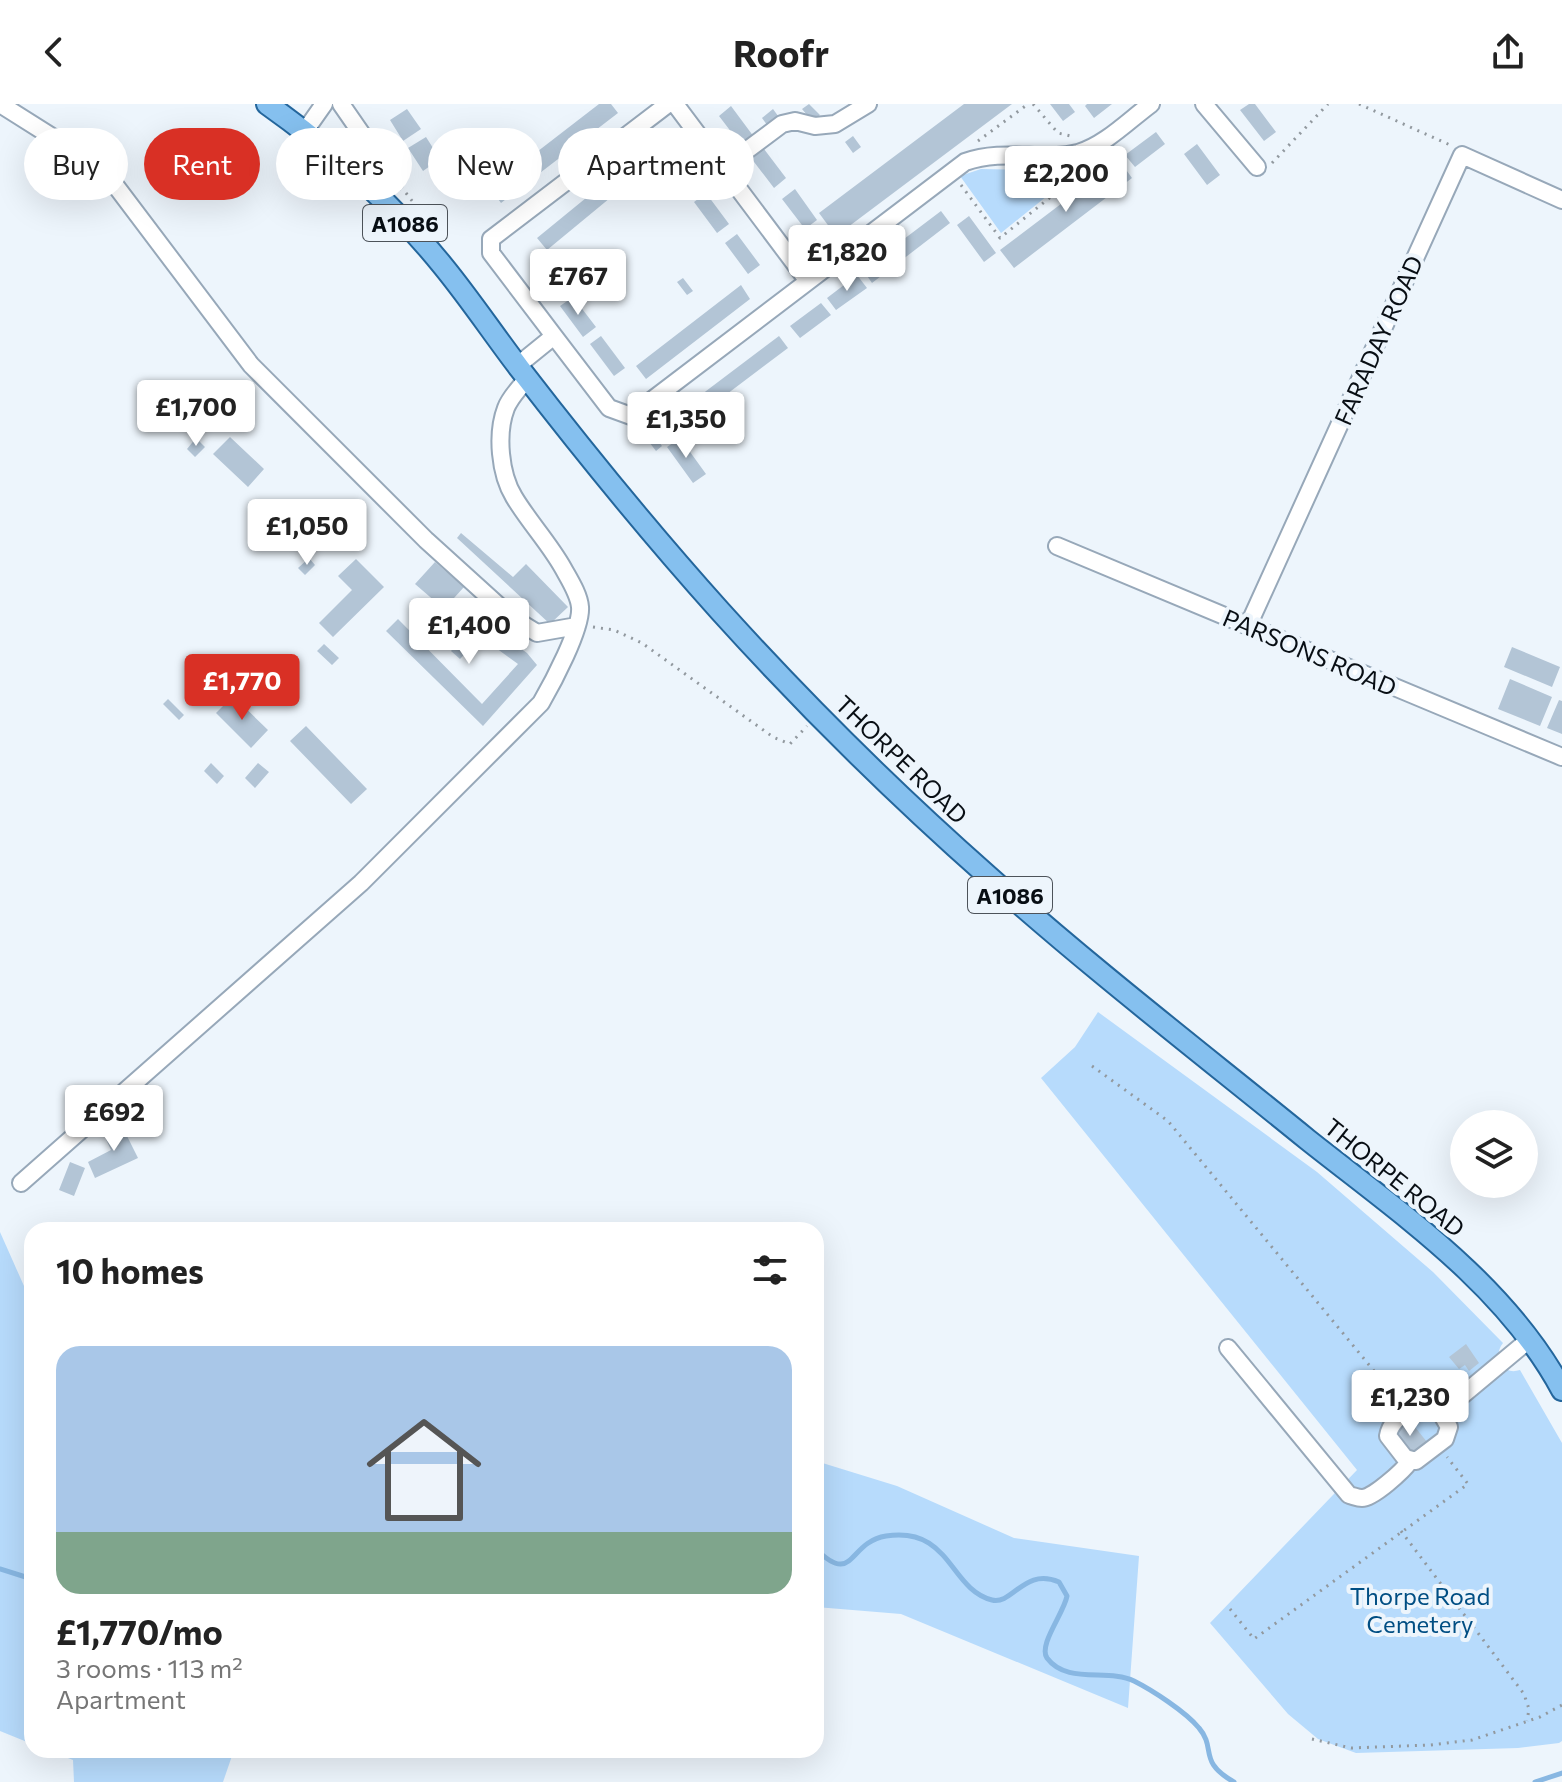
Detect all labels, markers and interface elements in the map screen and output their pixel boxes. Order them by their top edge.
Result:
icon: back [32,30,76,74]
text: Roofr [733,30,829,74]
icon: share [1486,30,1530,74]
chip: Buy [24,128,128,200]
chip: Rent [144,128,260,200]
chip: Filters [276,128,412,200]
chip: New [428,128,542,200]
chip: Apartment [558,128,754,200]
pin: £2,200 [1001,146,1131,214]
text: £2,200 [1023,156,1109,187]
road number: A1086 [363,205,447,241]
pin: £1,820 [782,225,912,293]
text: £1,820 [807,235,888,266]
pin: £767 [531,249,625,317]
street label: FARADAY ROAD [1328,251,1428,429]
text: £767 [548,259,608,290]
pin: £1,700 [131,380,261,448]
text: £1,700 [155,390,237,421]
pin: £1,350 [621,392,751,460]
text: £1,350 [645,402,727,433]
pin: £1,050 [242,499,372,567]
text: £1,050 [266,509,348,540]
pin: £1,400 [404,598,534,666]
street label: PARSONS ROAD [1219,602,1401,702]
text: £1,400 [427,608,511,639]
pin: £1,770 [177,654,307,722]
text: £1,770 [203,664,281,695]
street label: THORPE ROAD [830,689,974,829]
road number: A1086 [968,877,1052,913]
pin: £692 [67,1085,161,1153]
text: £692 [83,1095,145,1126]
map controls [1450,1110,1538,1198]
button: layers [1450,1110,1538,1198]
street label: THORPE ROAD [1319,1112,1471,1242]
icon: filters [748,1248,792,1292]
text: 10 homes [56,1249,204,1291]
pin: £1,230 [1345,1370,1475,1438]
text: £1,230 [1370,1380,1450,1411]
icon: home [352,1398,496,1542]
park label: Thorpe Road Cemetery [1350,1581,1490,1638]
text: £1,770/mo [56,1610,223,1652]
text: 3 rooms · 113 m² [56,1652,243,1683]
text: Apartment [56,1683,186,1714]

